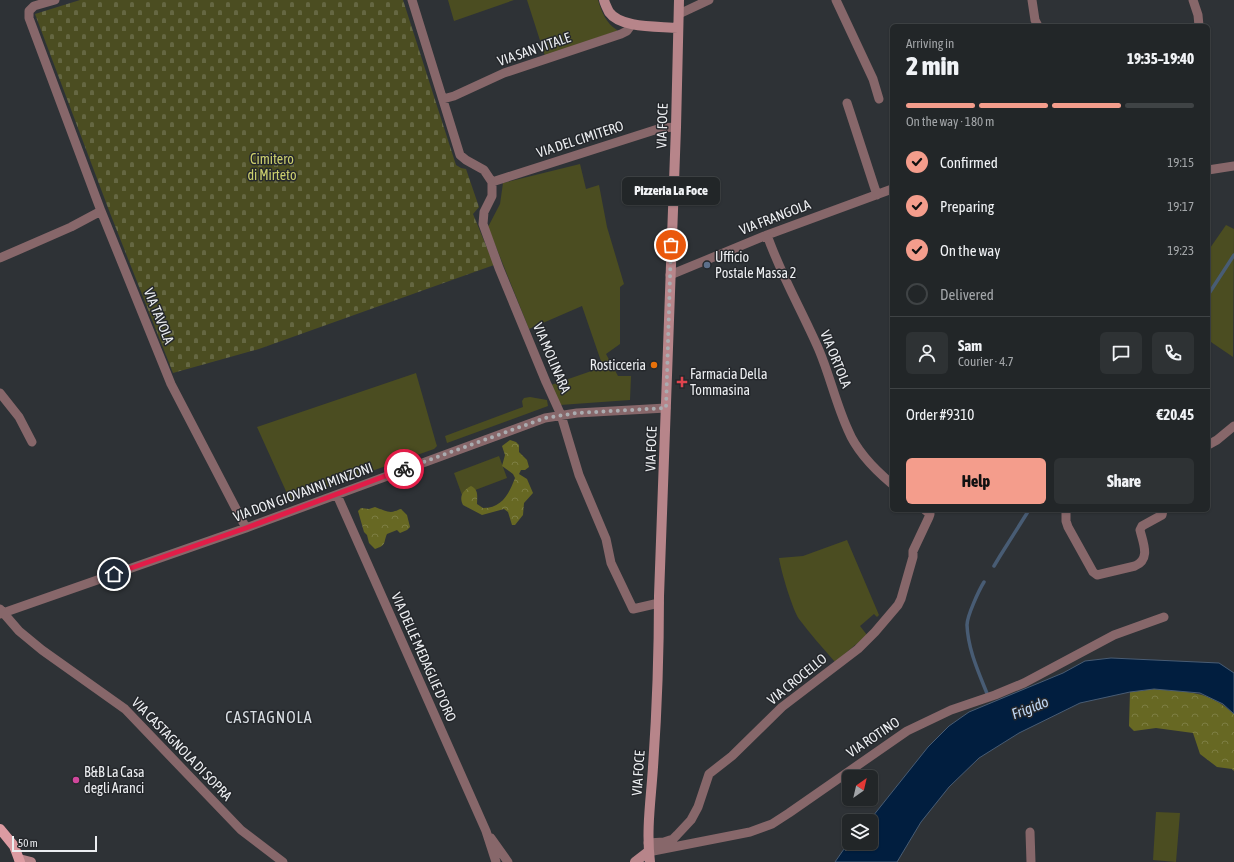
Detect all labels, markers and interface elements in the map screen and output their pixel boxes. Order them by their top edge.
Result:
street label: VIA SAN VITALE [495,29,573,69]
text: Arriving in [906,36,954,51]
text: 19:35–19:40 [1127,50,1194,67]
text: 2 min [906,51,959,81]
street label: VIA FOCE [653,103,671,149]
text: On the way · 180 m [906,114,994,129]
street label: VIA DEL CIMITERO [535,117,625,161]
park label: Cimitero di Mirteto [247,151,297,183]
icon: check [906,151,928,173]
text: Confirmed [940,154,998,171]
text: 19:15 [1167,155,1194,170]
callout: Pizzeria La Foce [622,177,720,205]
text: Pizzeria La Foce [634,183,708,198]
icon: check [906,195,928,217]
street label: VIA FRANGOLA [737,196,813,238]
text: Preparing [940,198,994,215]
text: 19:17 [1167,199,1194,214]
pin [654,228,688,262]
icon: bag [660,234,682,256]
icon: check [906,239,928,261]
text: On the way [940,242,1001,259]
text: 19:23 [1167,243,1194,258]
place label: Ufficio Postale Massa 2 [715,249,796,281]
marker: Ufficio Postale Massa 2 [702,260,712,270]
street label: VIA TAVOLA [141,286,177,346]
text: Delivered [940,286,994,303]
street label: VIA MOLINARA [530,320,574,396]
street label: VIA ORTOLA [817,328,855,390]
button: person [906,332,948,374]
button: chat [1100,332,1142,374]
button: phone [1152,332,1194,374]
text: Sam [958,337,982,354]
text: Courier · 4.7 [958,354,1014,369]
place label: Rosticceria [590,357,646,373]
marker: Rosticceria [649,360,659,370]
place label: Farmacia Della Tommasina [690,366,768,398]
marker: Farmacia Della Tommasina [677,377,687,387]
text: Order #9310 [906,406,974,423]
text: €20.45 [1156,406,1194,423]
street label: VIA FOCE [642,426,660,472]
courier [384,449,424,489]
icon: bike [393,458,415,480]
button: Help [906,458,1046,504]
button: Share [1054,458,1194,504]
street label: VIA DON GIOVANNI MINZONI [231,459,375,525]
pin [97,557,131,591]
icon: home [103,563,125,585]
street label: VIA DELLE MEDAGLIE D'ORO [388,590,460,724]
street label: VIA CROCELLO [764,650,830,708]
water label: Frigido [1009,693,1051,722]
street label: VIA CASTAGNOLA DI SOPRA [129,694,235,804]
district label: CASTAGNOLA [225,708,313,726]
street label: VIA ROTINO [844,714,902,760]
street label: VIA FOCE [628,750,648,796]
place label: B&B La Casa degli Aranci [84,764,145,796]
north arrow [842,770,878,806]
map controls [842,770,878,850]
marker: B&B La Casa degli Aranci [71,775,81,785]
button: layers [842,814,878,850]
scale bar [12,834,97,853]
text: 50 m [18,837,38,849]

